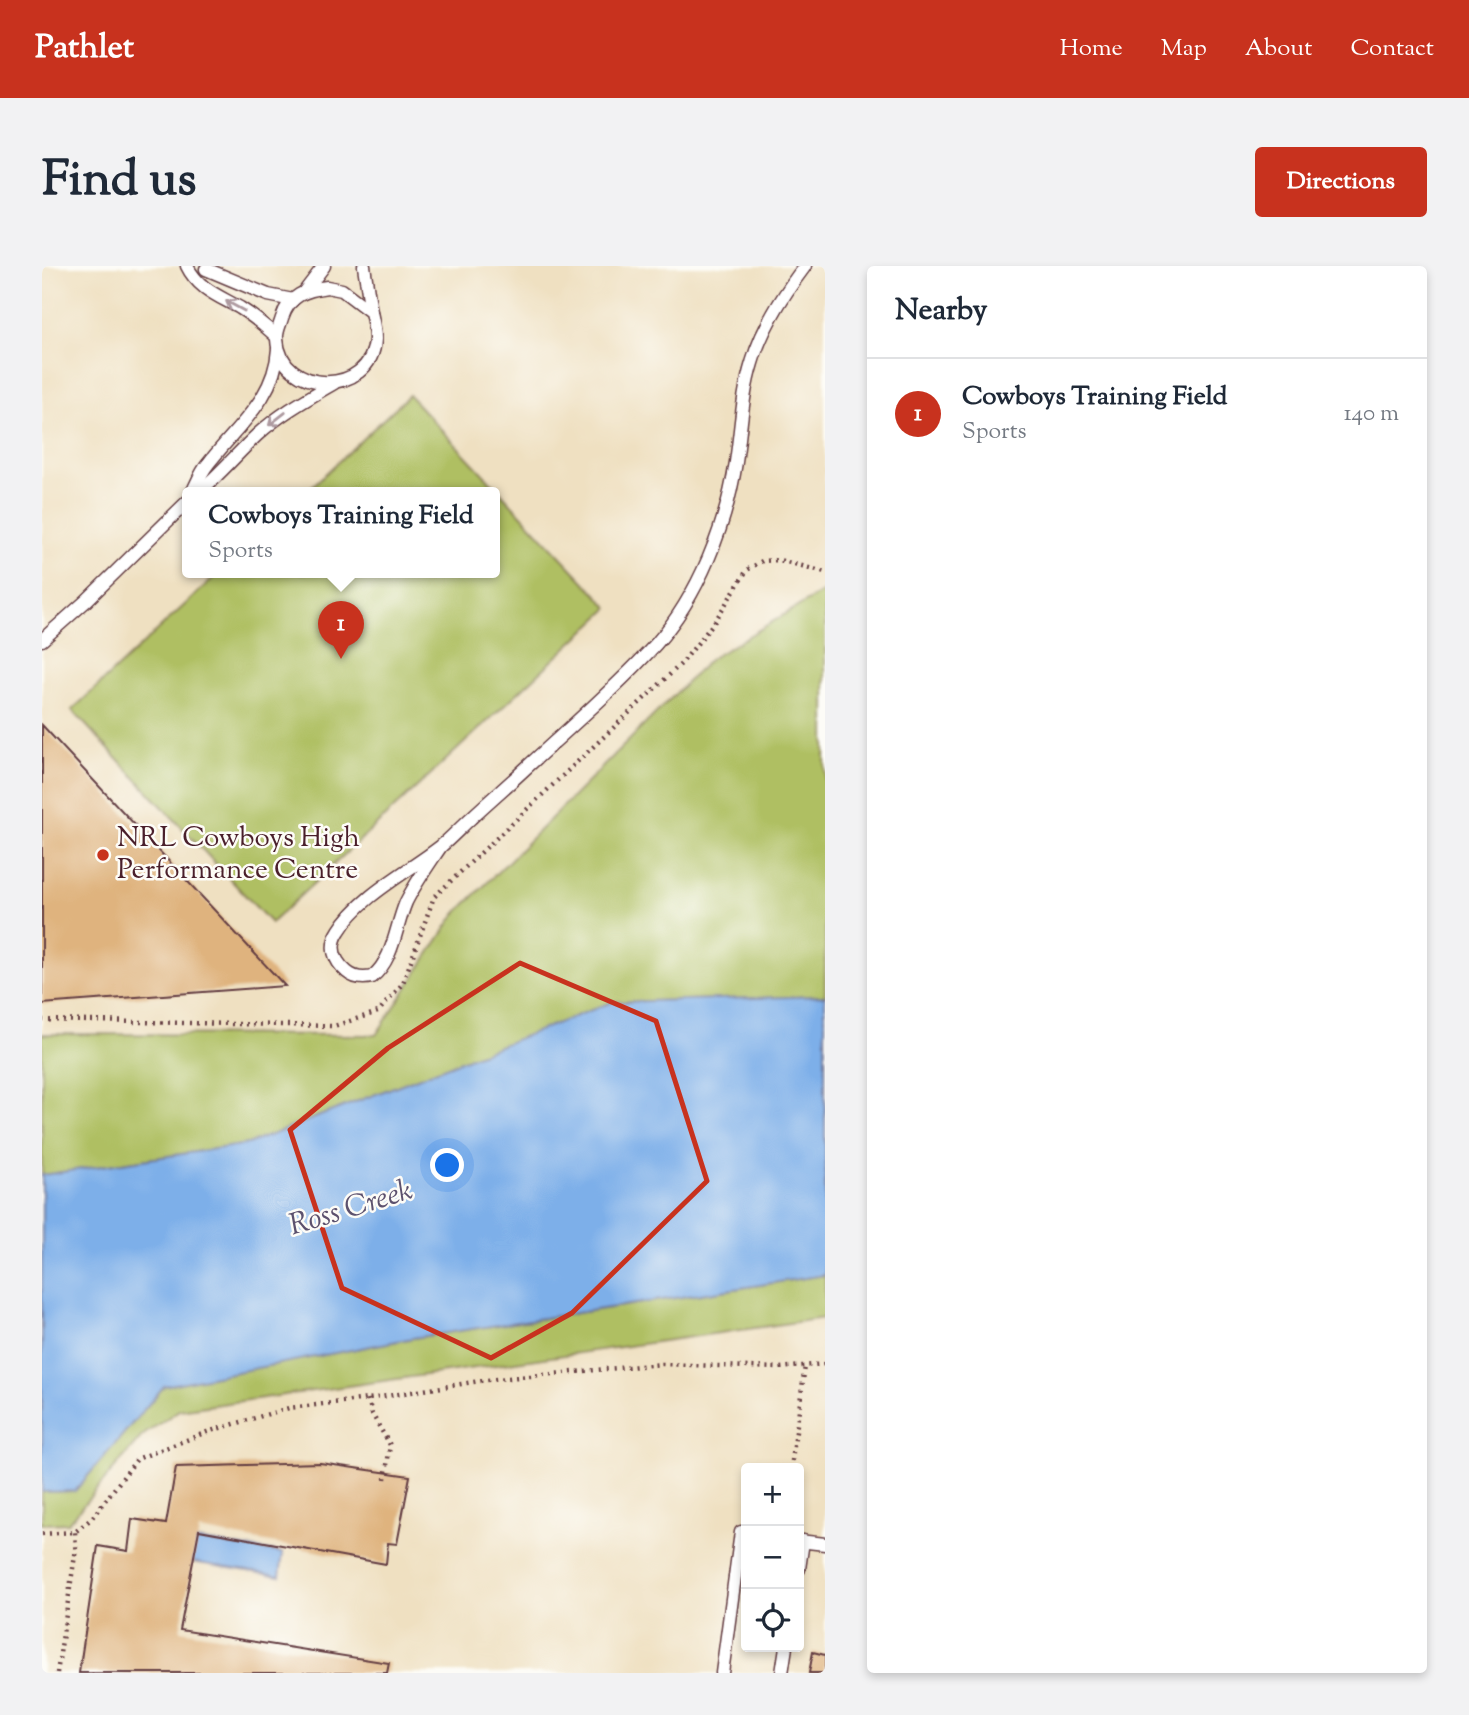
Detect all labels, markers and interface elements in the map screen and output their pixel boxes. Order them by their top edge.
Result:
text: Pathlet [35,25,134,73]
text: Home [1060,32,1123,66]
text: Map [1161,32,1207,66]
text: About [1245,32,1312,66]
text: Contact [1350,32,1434,66]
text: Find us [42,147,196,217]
button: Directions [1255,147,1427,217]
text: Nearby [895,290,987,333]
one-way arrow [225,299,245,313]
text: Cowboys Training Field [962,379,1227,416]
text: 1 [914,398,922,431]
text: 140 m [1344,398,1399,431]
one-way arrow [268,412,287,427]
text: Sports [962,416,1027,449]
popup [182,487,500,578]
text: Cowboys Training Field [208,498,474,535]
text: Sports [208,535,273,568]
pin: 1 [318,601,364,659]
place label: NRL Cowboys High Performance Centre [117,819,360,891]
marker: NRL Cowboys High Performance Centre [95,847,111,863]
your location [430,1148,464,1182]
water label: Ross Creek [284,1170,418,1248]
map controls [741,1463,804,1652]
button: + [741,1463,804,1526]
button: − [741,1526,804,1589]
button: locate [741,1589,804,1652]

